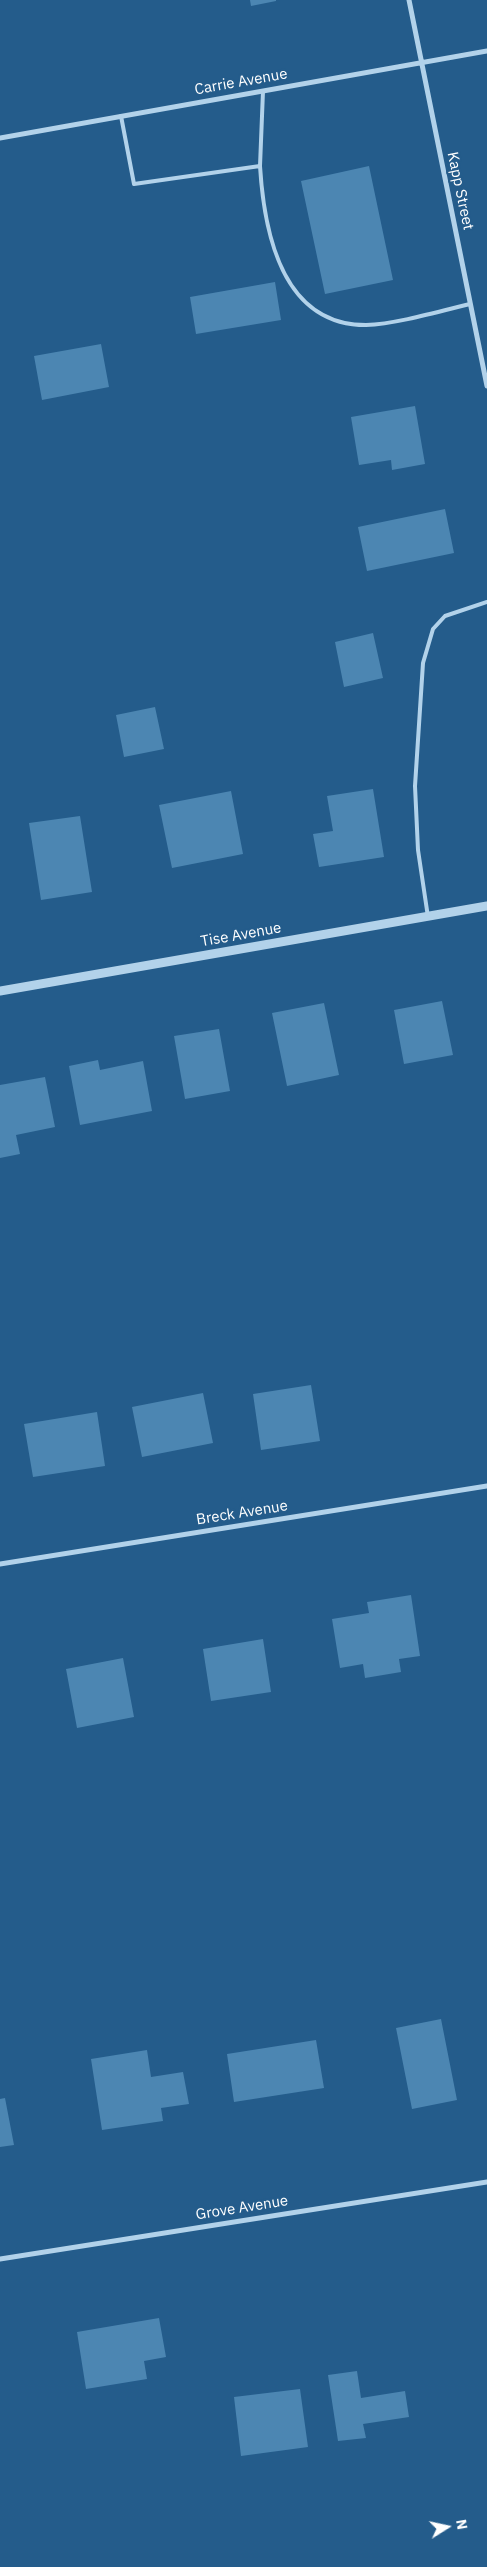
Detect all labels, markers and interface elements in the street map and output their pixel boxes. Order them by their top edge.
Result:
street label: Carrie Avenue [193,65,289,99]
street label: Kapp Street [443,150,477,232]
street label: Tise Avenue [199,919,283,951]
street label: Breck Avenue [195,1497,289,1529]
street label: Grove Avenue [195,2192,289,2224]
north arrow [422,2502,472,2552]
text: N [452,2518,472,2531]

